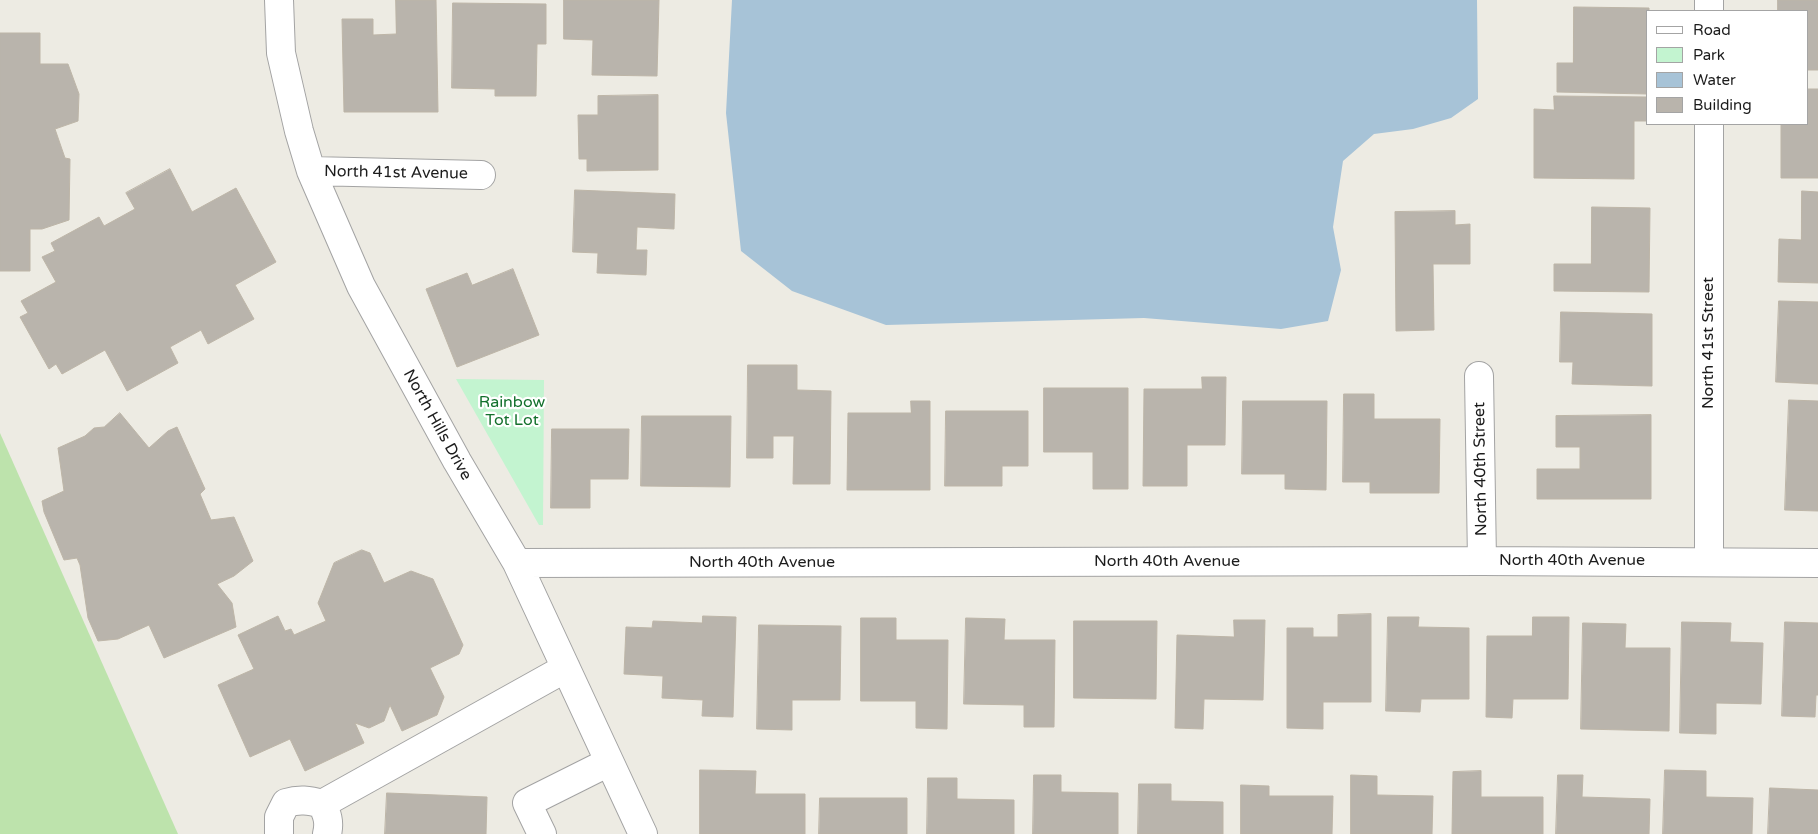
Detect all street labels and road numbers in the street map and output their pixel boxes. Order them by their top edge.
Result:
street label: North 41st Avenue [324,162,468,184]
street label: North 41st Street [1699,277,1719,409]
street label: North Hills Drive [399,366,475,484]
street label: North 40th Street [1470,402,1492,536]
street label: North 40th Avenue [1499,551,1645,571]
street label: North 40th Avenue [1094,552,1240,572]
street label: North 40th Avenue [689,553,835,573]

